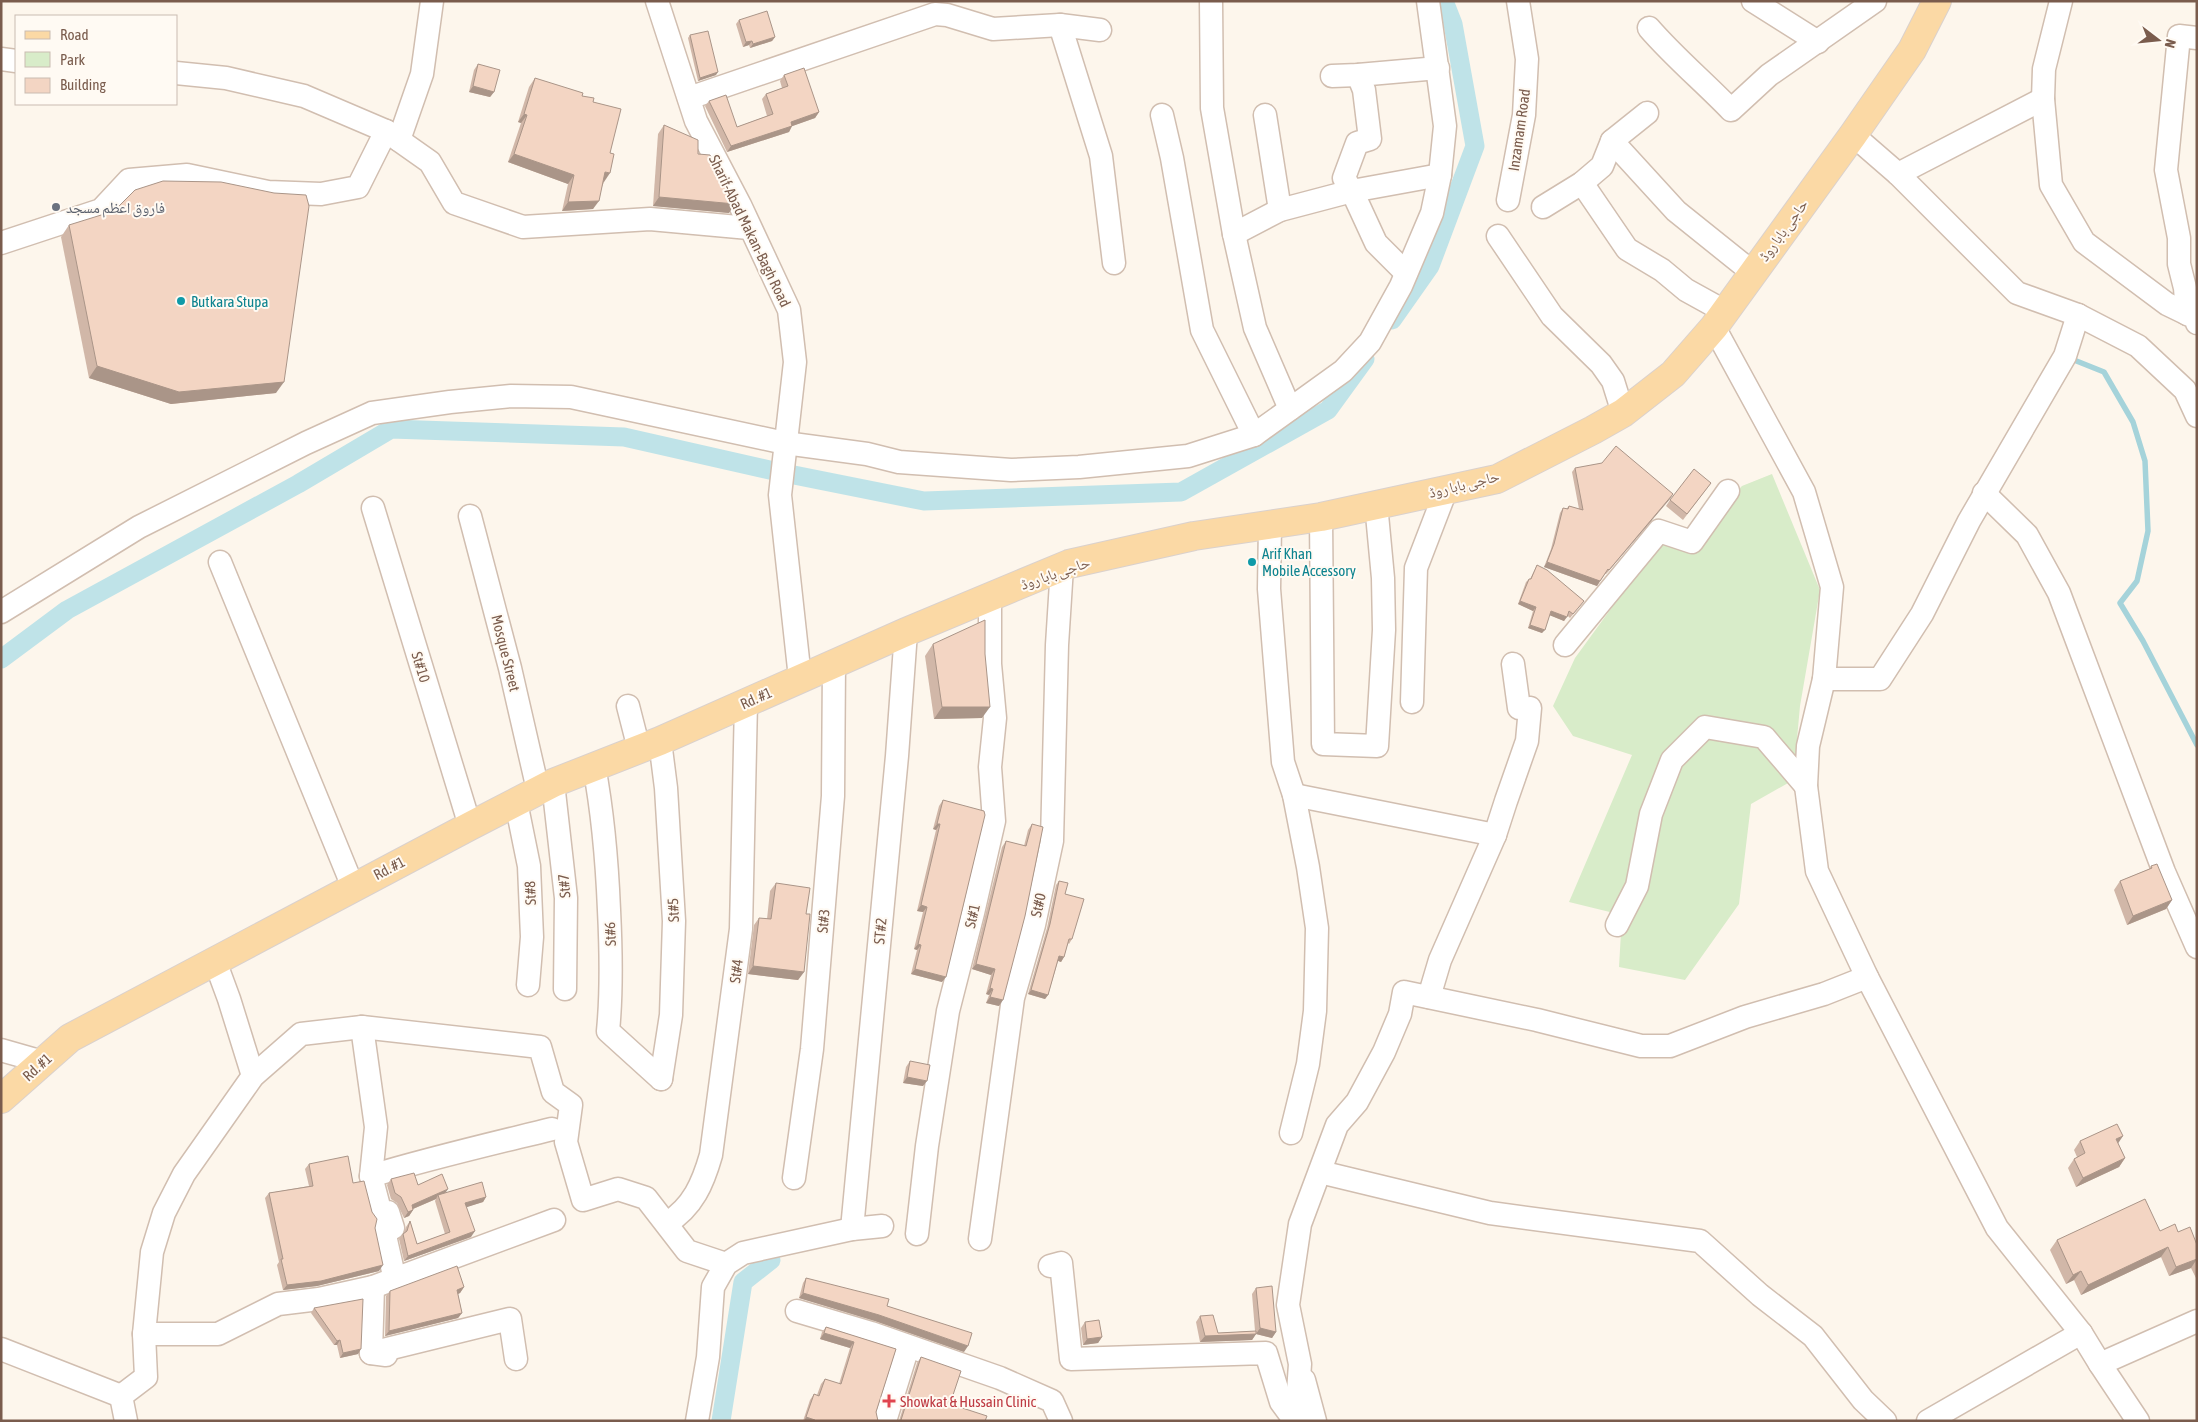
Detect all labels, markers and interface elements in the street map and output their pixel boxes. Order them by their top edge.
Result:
legend [15,15,178,105]
north arrow [2133,15,2183,65]
text: Road [60,26,89,43]
text: N [2162,37,2179,50]
text: Park [60,51,85,68]
text: Building [60,76,106,93]
street label: Inzamam Road [1505,88,1533,172]
street label: Sharif-Abad Makan-Bagh Road [706,152,794,310]
street label: حاجی بابا روڈ [1755,195,1813,265]
place label: فاروق اعظم مسجد [66,199,165,218]
marker: فاروق اعظم مسجد [50,201,62,213]
place label: Butkara Stupa [191,293,268,310]
marker: Butkara Stupa [175,295,187,307]
street label: حاجی بابا روڈ [1427,467,1502,503]
place label: Arif Khan Mobile Accessory [1262,545,1356,579]
street label: حاجی بابا روڈ [1018,553,1093,595]
marker: Arif Khan Mobile Accessory [1246,556,1258,568]
street label: Mosque Street [488,613,524,693]
street label: St#10 [408,650,434,684]
street label: Rd. #1 [737,684,775,712]
street label: Rd. #1 [370,853,408,883]
street label: St#7 [554,873,574,899]
street label: St#8 [521,881,539,905]
street label: St#0 [1027,891,1049,919]
street label: St#5 [664,898,682,922]
street label: St#1 [961,902,983,930]
street label: St#3 [813,908,833,934]
street label: ST#2 [870,917,890,945]
street label: St#6 [601,922,619,946]
street label: St#4 [726,958,746,984]
street label: Rd. #1 [19,1050,55,1084]
place label: Showkat & Hussain Clinic [900,1393,1036,1410]
marker: Showkat & Hussain Clinic [882,1394,896,1408]

